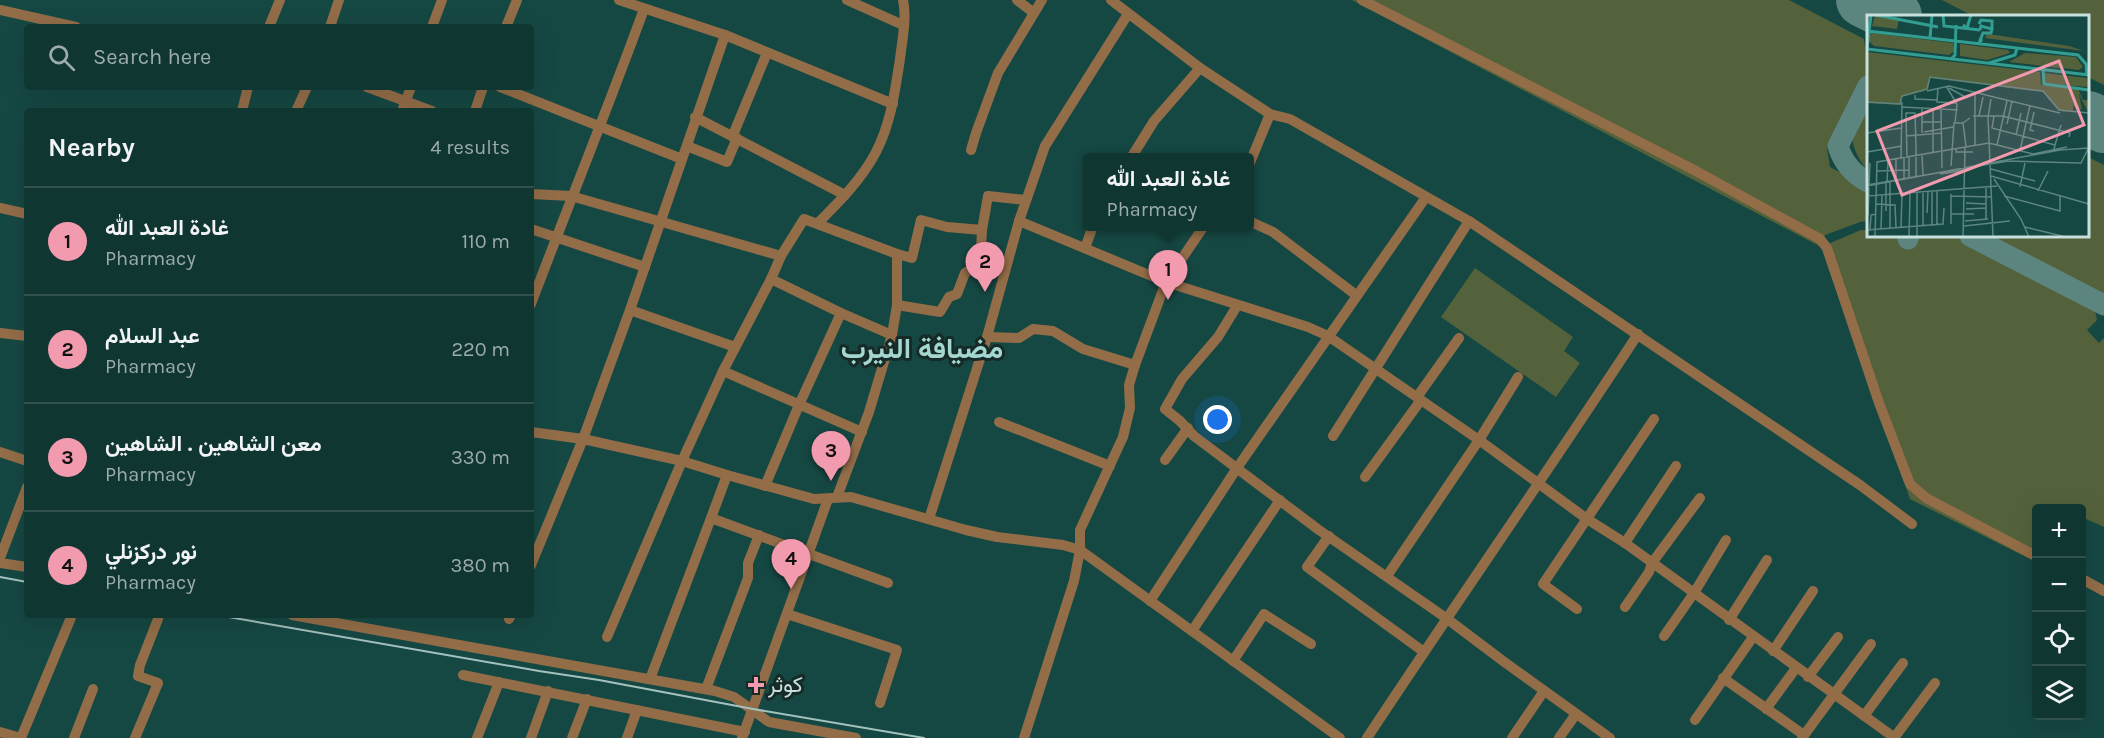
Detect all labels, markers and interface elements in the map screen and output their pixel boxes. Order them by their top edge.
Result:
inset map [1867,15,2089,237]
search box [24,24,534,90]
icon: search [45,41,78,74]
text: Search here [93,44,211,70]
text: Nearby [48,132,135,163]
text: 4 results [430,136,510,159]
popup [1083,153,1254,231]
text: غادة العبد الله [1107,166,1230,192]
text: Pharmacy [1107,198,1197,221]
text: غادة العبد الله [105,215,229,241]
text: 1 [64,230,71,253]
text: 110 m [461,230,510,253]
pin: 2 [966,242,1004,292]
text: Pharmacy [105,247,196,270]
pin: 1 [1148,250,1188,300]
text: عبد السلام [105,323,200,349]
district label: مضيافة النيرب [841,332,1003,366]
text: 2 [61,338,74,361]
text: 220 m [451,338,510,361]
text: Pharmacy [105,355,196,378]
your location [1203,405,1232,434]
text: معن الشاهين . الشاهين [105,431,322,457]
pin: 3 [812,432,850,481]
text: 3 [61,446,74,469]
text: 330 m [451,446,510,469]
text: Pharmacy [105,463,196,486]
map controls [2032,504,2086,720]
button: + [2032,504,2086,558]
text: نور دركزنلي [105,539,197,565]
pin: 4 [772,540,810,589]
text: 4 [62,554,73,577]
text: 380 m [451,554,510,577]
button: − [2032,558,2086,612]
text: Pharmacy [105,571,196,594]
button: locate [2032,612,2086,666]
button: layers [2032,666,2086,720]
place label: كوثر [767,672,803,698]
marker: كوثر [749,678,763,692]

